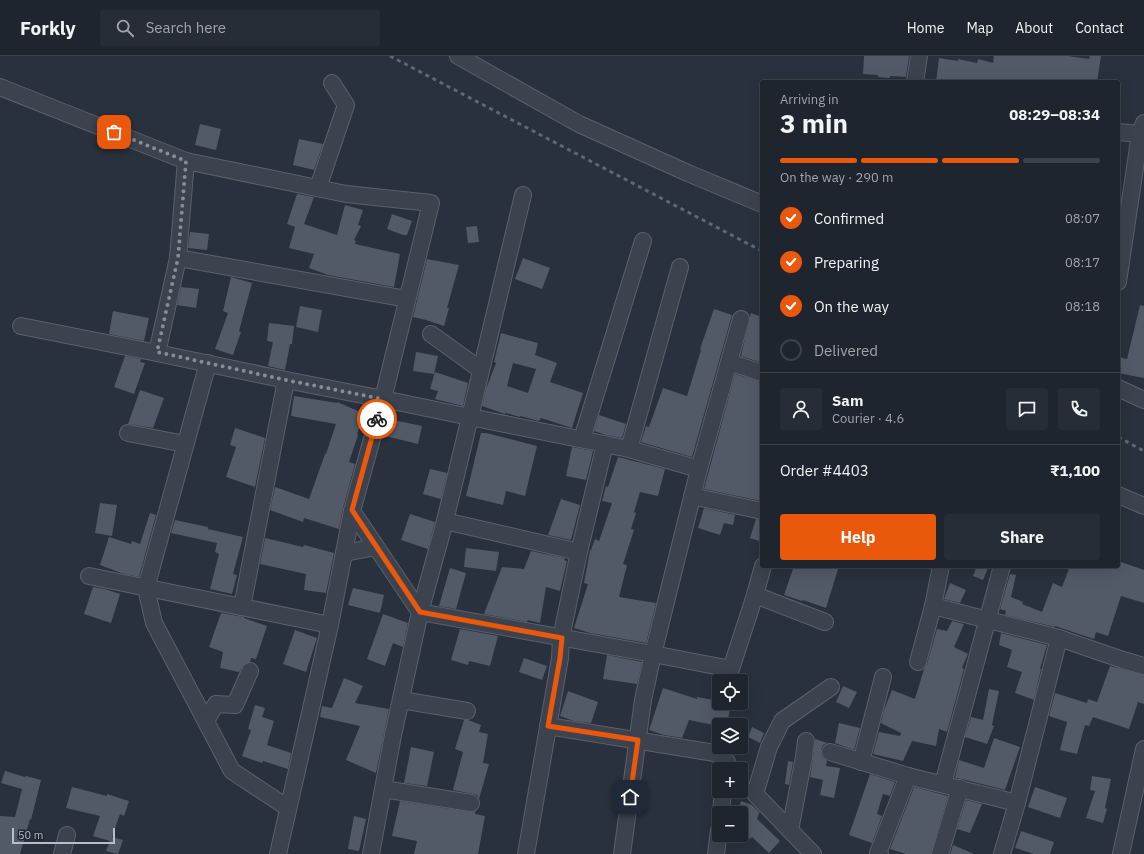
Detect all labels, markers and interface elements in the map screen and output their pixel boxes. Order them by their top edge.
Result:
search box [100,10,380,46]
text: Forkly [20,16,76,40]
icon: search [114,17,136,39]
text: Search here [146,18,226,37]
text: Home [907,19,944,37]
text: Map [966,19,993,37]
text: About [1015,19,1053,37]
text: Contact [1075,19,1124,37]
text: Arriving in [780,91,839,108]
text: 08:29–08:34 [1009,105,1100,124]
text: 3 min [780,106,848,140]
pin [97,115,131,149]
icon: bag [103,121,125,143]
text: On the way · 290 m [780,169,893,186]
icon: check [780,207,802,229]
text: Confirmed [814,209,884,228]
text: 08:07 [1065,210,1100,227]
icon: check [780,251,802,273]
text: Preparing [814,253,879,272]
text: 08:17 [1065,254,1100,271]
icon: check [780,295,802,317]
text: On the way [814,297,889,316]
text: 08:18 [1065,298,1100,315]
text: Delivered [814,341,878,360]
button: person [780,388,822,430]
button: chat [1006,388,1048,430]
button: phone [1058,388,1100,430]
text: Sam [832,391,863,410]
courier [357,399,397,439]
icon: bike [366,408,388,430]
text: Courier · 4.6 [832,410,904,427]
text: Order #4403 [780,461,869,480]
text: ₹1,100 [1050,461,1100,480]
button: Help [780,514,936,560]
button: Share [944,514,1100,560]
map controls [712,674,748,842]
button: locate [712,674,748,710]
button: layers [712,718,748,754]
button: + [712,762,748,798]
pin [613,780,647,814]
icon: home [619,786,641,808]
button: − [712,806,748,842]
scale bar [12,826,115,845]
text: 50 m [18,828,43,842]

